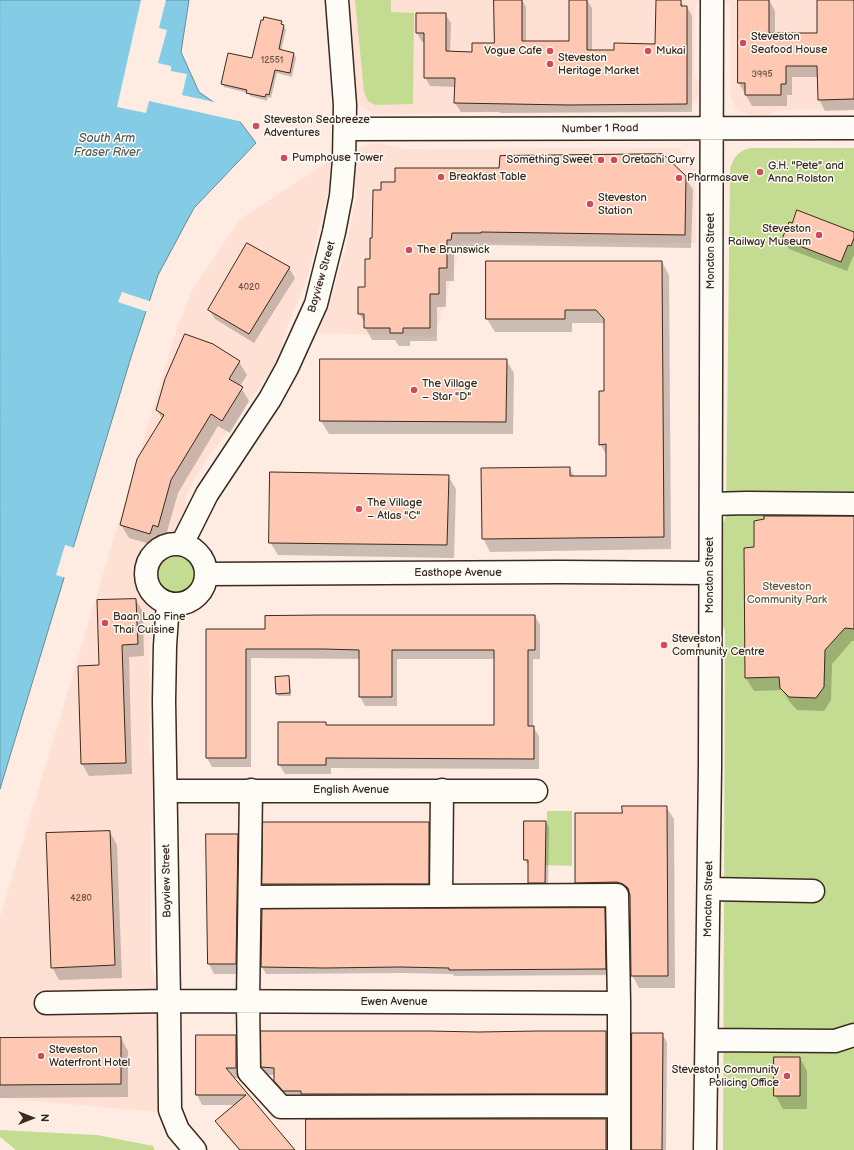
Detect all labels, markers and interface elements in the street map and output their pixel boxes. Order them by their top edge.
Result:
place label: Steveston Seafood House [751,30,827,56]
marker: Steveston Seafood House [738,38,748,48]
place label: Vogue Cafe [484,44,542,58]
place label: Mukai [656,44,686,58]
marker: Vogue Cafe [545,46,555,56]
marker: Mukai [643,46,653,56]
place label: Steveston Heritage Market [558,51,639,77]
house number: 12551 [261,56,283,66]
marker: Steveston Heritage Market [545,59,555,69]
house number: 3995 [751,70,773,80]
place label: Steveston Seabreeze Adventures [264,113,370,139]
marker: Steveston Seabreeze Adventures [251,121,261,131]
street label: Number 1 Road [561,122,639,136]
water label: South Arm Fraser River [74,132,140,160]
place label: Pumphouse Tower [292,151,383,165]
marker: Pumphouse Tower [279,153,289,163]
place label: Something Sweet [507,153,593,167]
place label: Oretachi Curry [622,153,695,167]
marker: Something Sweet [596,155,606,165]
marker: Oretachi Curry [609,155,619,165]
place label: G.H. "Pete" and Anna Rolston [768,159,844,185]
marker: G.H. "Pete" and Anna Rolston [755,167,765,177]
place label: Breakfast Table [449,170,526,184]
place label: Pharmasave [687,171,749,185]
marker: Breakfast Table [436,172,446,182]
marker: Pharmasave [674,173,684,183]
place label: Steveston Station [598,191,647,217]
marker: Steveston Station [585,199,595,209]
street label: Moncton Street [704,213,718,289]
place label: Steveston Railway Museum [728,222,811,248]
marker: Steveston Railway Museum [814,230,824,240]
street label: Bayview Street [305,240,339,314]
place label: The Brunswick [417,243,489,257]
marker: The Brunswick [404,245,414,255]
house number: 4020 [238,283,260,293]
place label: The Village – Star "D" [422,377,477,403]
marker: The Village – Star "D" [409,385,419,395]
place label: The Village – Atlas "C" [367,496,422,522]
marker: The Village – Atlas "C" [354,504,364,514]
street label: Moncton Street [703,537,717,613]
street label: Easthope Avenue [414,566,502,580]
park label: Steveston Community Park [747,580,827,606]
place label: Baan Lao Fine Thai Cuisine [113,610,185,636]
marker: Baan Lao Fine Thai Cuisine [100,618,110,628]
place label: Steveston Community Centre [672,632,765,658]
marker: Steveston Community Centre [659,640,669,650]
street label: English Avenue [313,783,389,797]
street label: Bayview Street [160,844,174,918]
street label: Moncton Street [702,861,716,937]
house number: 4280 [70,894,92,904]
street label: Ewen Avenue [361,995,427,1009]
place label: Steveston Waterfront Hotel [49,1043,130,1069]
marker: Steveston Waterfront Hotel [36,1051,46,1061]
place label: Steveston Community Policing Office [672,1063,779,1089]
marker: Steveston Community Policing Office [782,1071,792,1081]
north arrow [12,1098,52,1138]
text: N [38,1114,51,1122]

